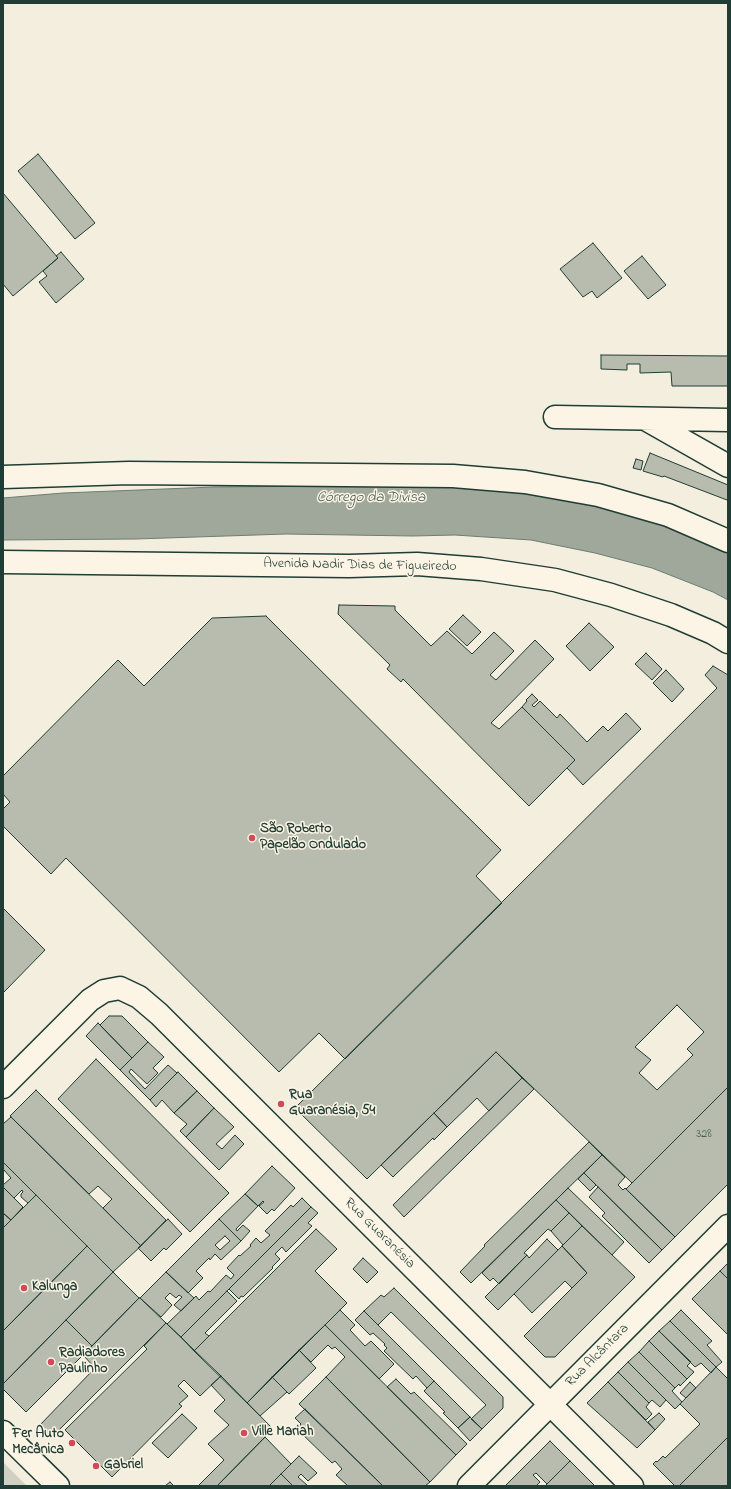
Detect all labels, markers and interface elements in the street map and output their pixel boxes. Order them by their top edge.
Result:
water label: Córrego da Divisa [317,490,425,508]
street label: Avenida Nadir Dias de Figueiredo [263,556,457,576]
place label: São Roberto Papelão Ondulado [260,822,366,854]
marker: São Roberto Papelão Ondulado [247,833,257,843]
place label: Rua Guaranésia, 54 [289,1088,375,1120]
marker: Rua Guaranésia, 54 [276,1099,286,1109]
house number: 328 [696,1128,712,1142]
street label: Rua Guaranésia [340,1195,418,1273]
place label: Kalunga [32,1280,77,1296]
marker: Kalunga [19,1283,29,1293]
street label: Rua Alcântara [563,1321,633,1391]
place label: Radiadores Paulinho [59,1346,125,1378]
marker: Radiadores Paulinho [46,1357,56,1367]
place label: Ville Mariah [252,1425,313,1441]
place label: Fer Auto Mecânica [12,1427,64,1460]
marker: Ville Mariah [239,1428,249,1438]
marker: Fer Auto Mecânica [67,1438,77,1448]
place label: Gabriel [104,1458,143,1474]
marker: Gabriel [91,1461,101,1471]

